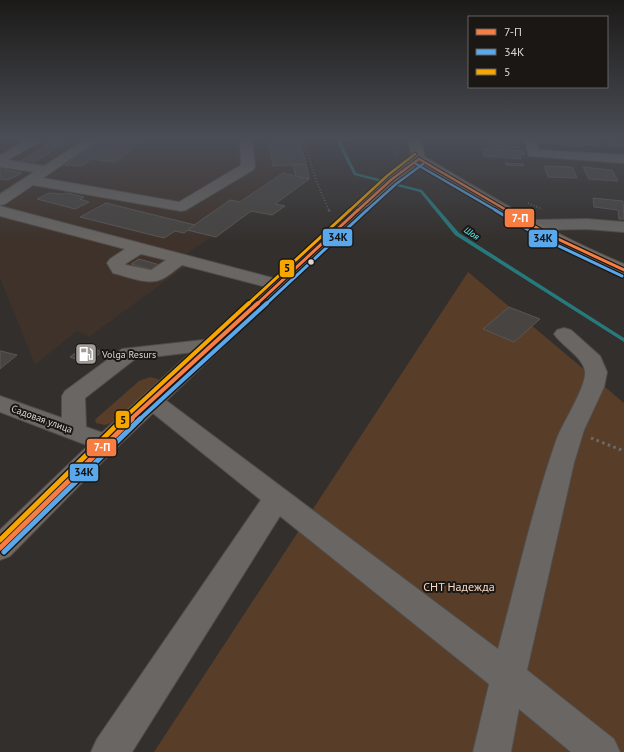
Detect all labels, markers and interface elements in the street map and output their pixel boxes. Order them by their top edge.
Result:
legend [468,16,608,88]
text: 7-П [504,24,522,39]
text: 34К [504,44,524,59]
text: 5 [504,64,511,79]
line badge: 7-П [504,208,535,228]
text: 7-П [512,211,528,225]
water label: Шоя [462,224,482,242]
line badge: 34К [322,228,353,247]
line badge: 34К [528,229,558,248]
text: 34К [328,230,348,244]
text: 34К [533,231,553,245]
unlabelled marker [306,257,316,267]
line badge: 5 [279,259,295,278]
text: 5 [284,261,290,275]
fuel station icon: Volga Resurs [73,341,99,367]
place label: Volga Resurs [101,348,156,361]
street label: Садовая улица [10,402,74,436]
line badge: 5 [115,410,130,429]
text: 5 [120,413,126,427]
line badge: 7-П [86,438,117,457]
text: 7-П [94,440,110,454]
line badge: 34К [69,463,99,482]
text: 34К [74,465,94,479]
park label: СНТ Надежда [423,579,495,594]

